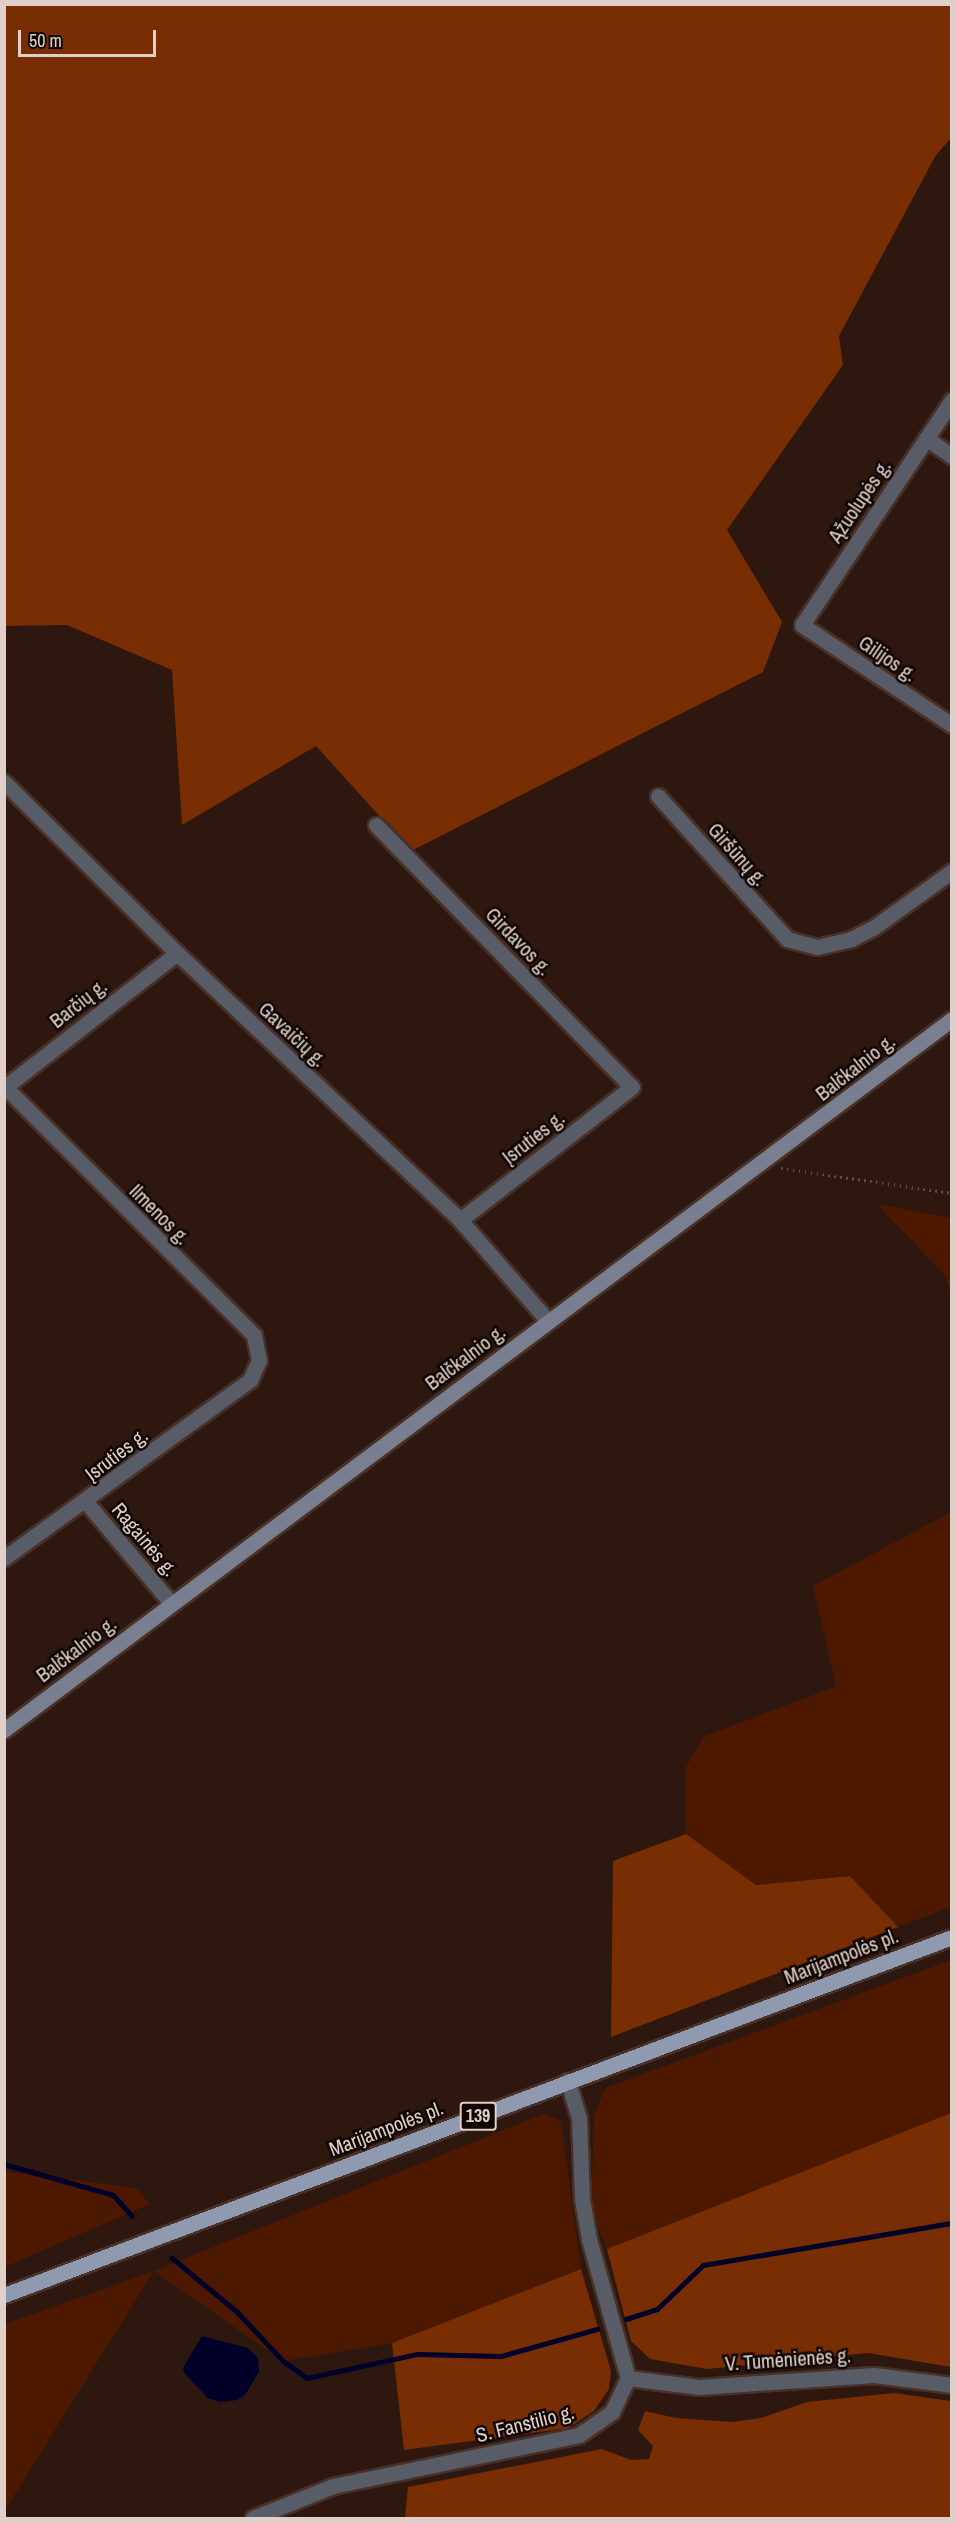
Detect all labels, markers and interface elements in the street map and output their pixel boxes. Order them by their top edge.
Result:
scale bar [21,18,159,56]
text: 50 m [29,28,62,53]
street label: Ąžuolupės g. [823,455,895,547]
street label: Gilijos g. [854,630,922,686]
street label: Giršūnų g. [703,818,773,890]
street label: Girdavos g. [481,902,557,980]
street label: Barčių g. [45,973,111,1033]
street label: Gavaičių g. [254,997,332,1071]
street label: Balčkalnio g. [811,1029,899,1105]
street label: Įsruties g. [497,1105,569,1169]
street label: Ilmenos g. [125,1179,195,1249]
street label: Balčkalnio g. [420,1319,510,1395]
street label: Įsruties g. [80,1423,152,1485]
street label: Ragainės g. [107,1497,183,1581]
street label: Balčkalnio g. [31,1611,121,1687]
street label: Marijampolės pl. [781,1923,901,1989]
street label: Marijampolės pl. [326,2095,446,2161]
road number: 139 [458,2101,498,2131]
street label: V. Tumėnienės g. [724,2343,852,2375]
street label: S. Fanstilio g. [473,2399,577,2447]

